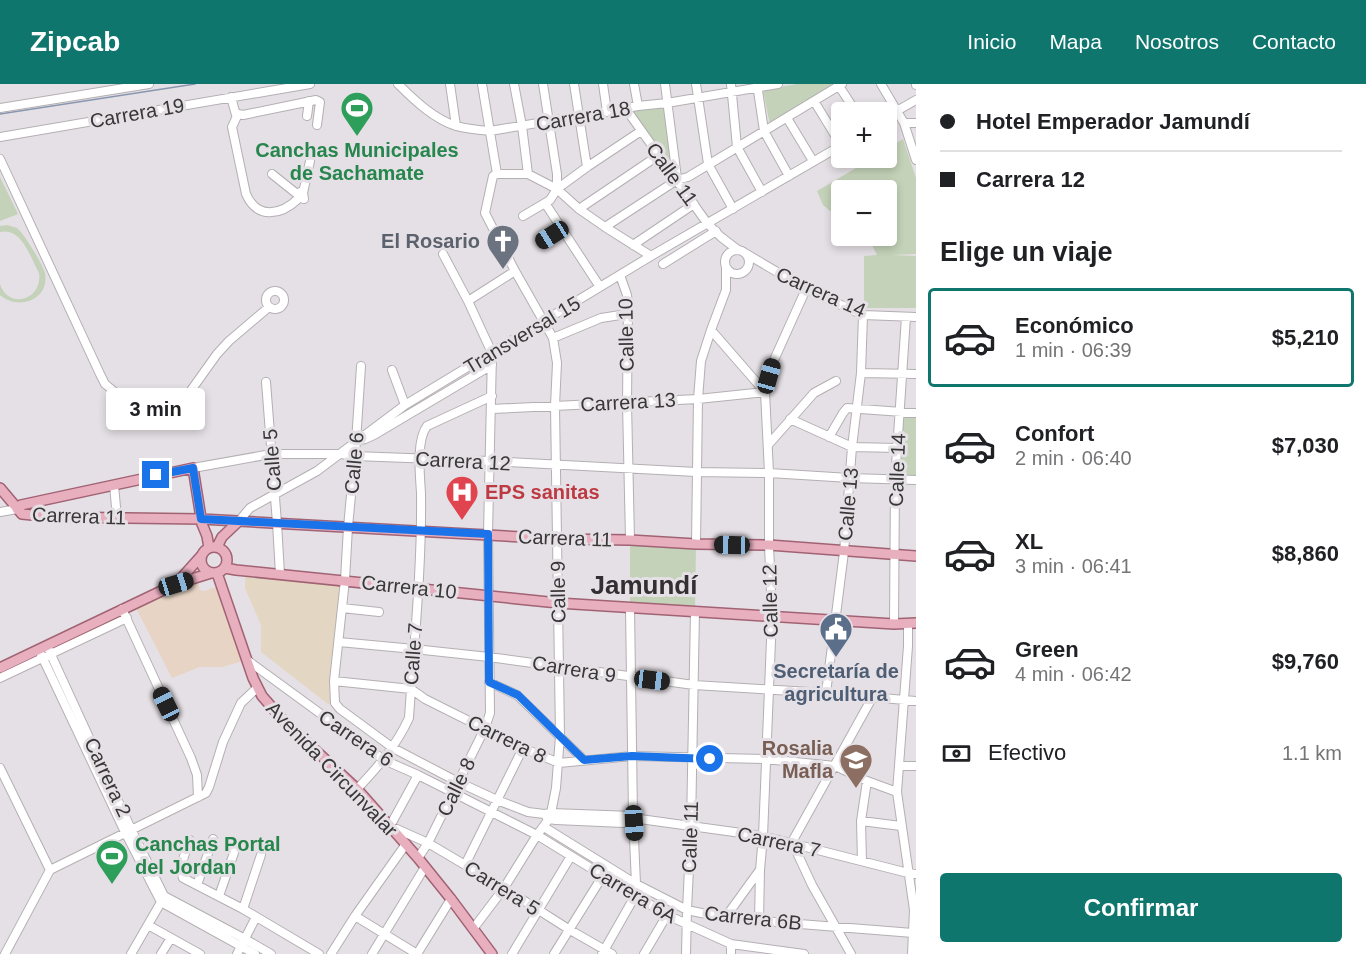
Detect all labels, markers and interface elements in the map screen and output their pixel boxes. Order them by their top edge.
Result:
text: Zipcab [30,26,120,57]
text: Inicio [967,30,1016,53]
text: Mapa [1049,30,1102,53]
text: Nosotros [1135,30,1219,53]
text: Contacto [1252,30,1336,53]
sports icon: Canchas Municipales de Sachamate [339,90,375,137]
street label: Carrera 19 [88,94,186,132]
street label: Carrera 18 [534,97,632,135]
map controls [831,102,897,246]
button: + [831,102,897,168]
text: Hotel Emperador Jamundí [976,109,1250,134]
street label: Calle 11 [642,138,702,210]
place label: Canchas Municipales de Sachamate [255,139,459,184]
text: Carrera 12 [976,167,1085,192]
button: − [831,180,897,246]
car [532,218,572,252]
church icon: El Rosario [485,223,521,270]
place label: El Rosario [381,230,480,252]
text: Elige un viaje [940,237,1113,267]
street label: Carrera 14 [773,263,869,321]
street label: Transversal 15 [460,292,584,378]
street label: Calle 10 [614,298,638,372]
icon: car [943,311,997,365]
text: Económico [1015,313,1134,338]
text: $5,210 [1272,325,1339,350]
text: 1 min · 06:39 [1015,339,1132,361]
car [755,356,783,396]
callout: 3 min [106,388,206,430]
street label: Carrera 13 [580,389,676,415]
text: 3 min [129,398,182,420]
icon: car [943,419,997,473]
text: Confort [1015,421,1094,446]
street label: Calle 5 [259,428,285,492]
street label: Calle 6 [340,431,368,495]
street label: Calle 14 [885,433,909,507]
text: $7,030 [1272,433,1339,458]
text: 2 min · 06:40 [1015,447,1132,469]
street label: Carrera 12 [415,448,511,474]
route end [142,461,169,488]
street label: Calle 13 [834,466,862,542]
hospital icon: EPS sanitas [444,474,480,521]
place label: EPS sanitas [485,481,600,503]
street label: Carrera 11 [32,503,126,529]
street label: Carrera 11 [518,525,612,551]
icon: car [943,527,997,581]
text: XL [1015,529,1043,554]
car [714,536,750,554]
text: $8,860 [1272,541,1339,566]
text: 3 min · 06:41 [1015,555,1132,577]
street label: Calle 9 [546,561,570,623]
street label: Calle 12 [758,564,782,638]
car [156,570,196,598]
district label: Jamundí [591,570,698,600]
street label: Carrera 10 [360,571,458,603]
public building icon: Secretaría de agricultura [818,611,854,658]
street label: Calle 7 [400,622,426,686]
icon: car [943,635,997,689]
text: Green [1015,637,1079,662]
text: $9,760 [1272,649,1339,674]
street label: Carrera 9 [531,652,617,686]
place label: Secretaría de agricultura [773,660,899,705]
text: 4 min · 06:42 [1015,663,1132,685]
car [633,669,671,691]
car [150,684,182,724]
street label: Avenida Circunvalar [262,697,402,841]
street label: Carrera 6 [315,705,397,771]
street label: Carrera 8 [464,711,550,767]
street label: Carrera 2 [80,734,136,820]
place label: Rosalia Mafla [762,737,834,782]
icon: cash [940,737,973,770]
text: Efectivo [988,740,1066,765]
school or university icon: Rosalia Mafla [838,742,874,789]
text: 1.1 km [1282,742,1342,764]
route start [696,745,723,772]
street label: Calle 8 [432,754,480,820]
street label: Calle 11 [678,801,702,873]
car [624,805,644,841]
street label: Carrera 7 [735,822,823,862]
place label: Canchas Portal del Jordan [135,833,281,878]
sports icon: Canchas Portal del Jordan [94,838,130,885]
street label: Carrera 5 [460,856,544,920]
street label: Carrera 6A [585,858,681,928]
button: Confirmar [940,873,1342,942]
street label: Carrera 6B [703,902,803,934]

